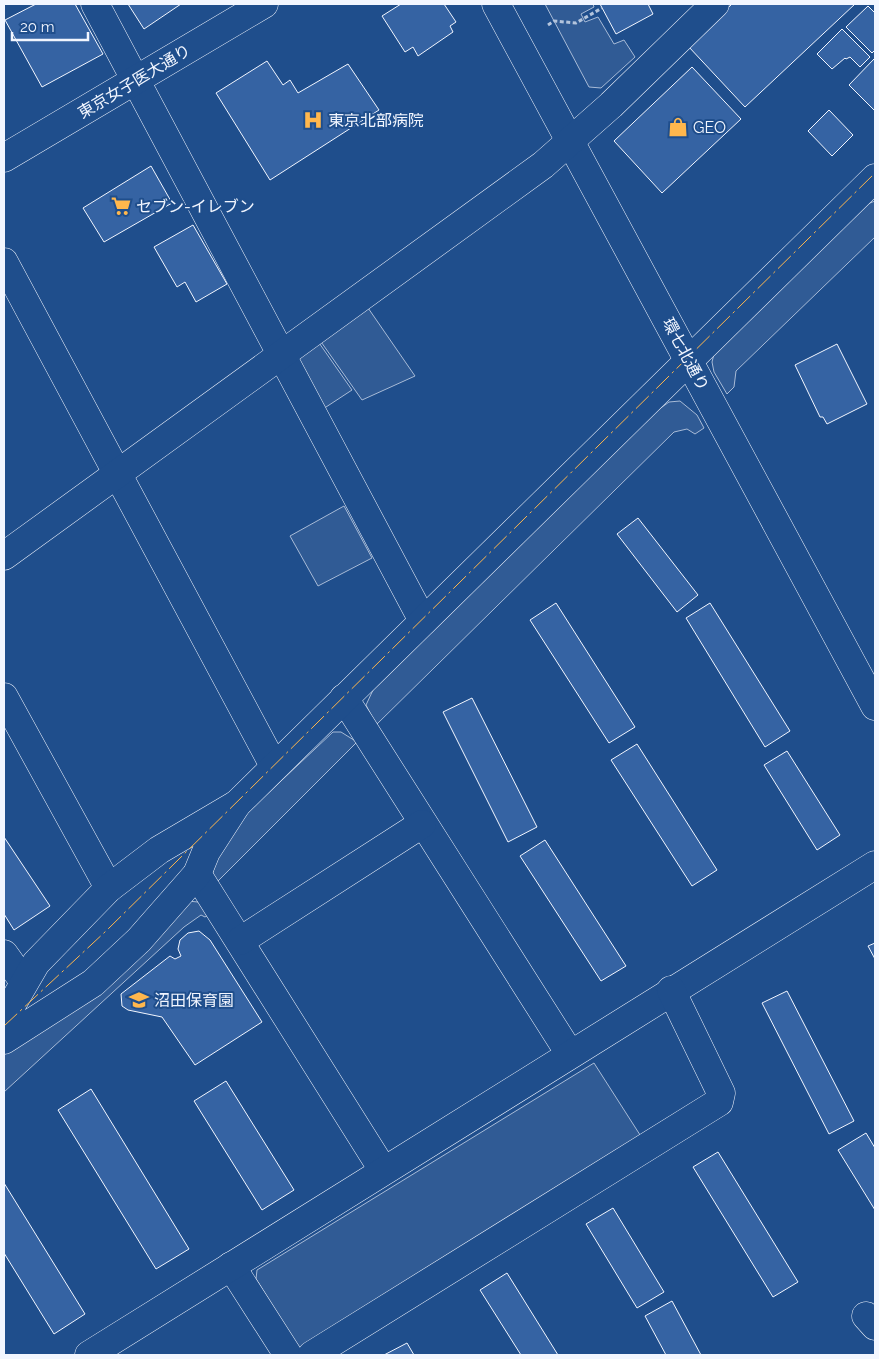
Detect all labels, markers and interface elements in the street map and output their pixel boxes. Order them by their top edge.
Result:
scale bar [12,10,89,42]
text: 20 m [20,18,55,36]
street label: 東京女子医大通り [74,40,194,123]
hospital icon: 東京北部病院 [302,109,324,131]
place label: 東京北部病院 [328,111,424,130]
shop icon: GEO [667,116,689,138]
place label: GEO [693,118,726,137]
supermarket icon: セブン-イレブン [110,195,132,217]
place label: セブン-イレブン [136,197,255,216]
street label: 環七北通り [658,314,713,394]
school or university icon: 沼田保育園 [128,989,150,1011]
place label: 沼田保育園 [154,991,234,1010]

